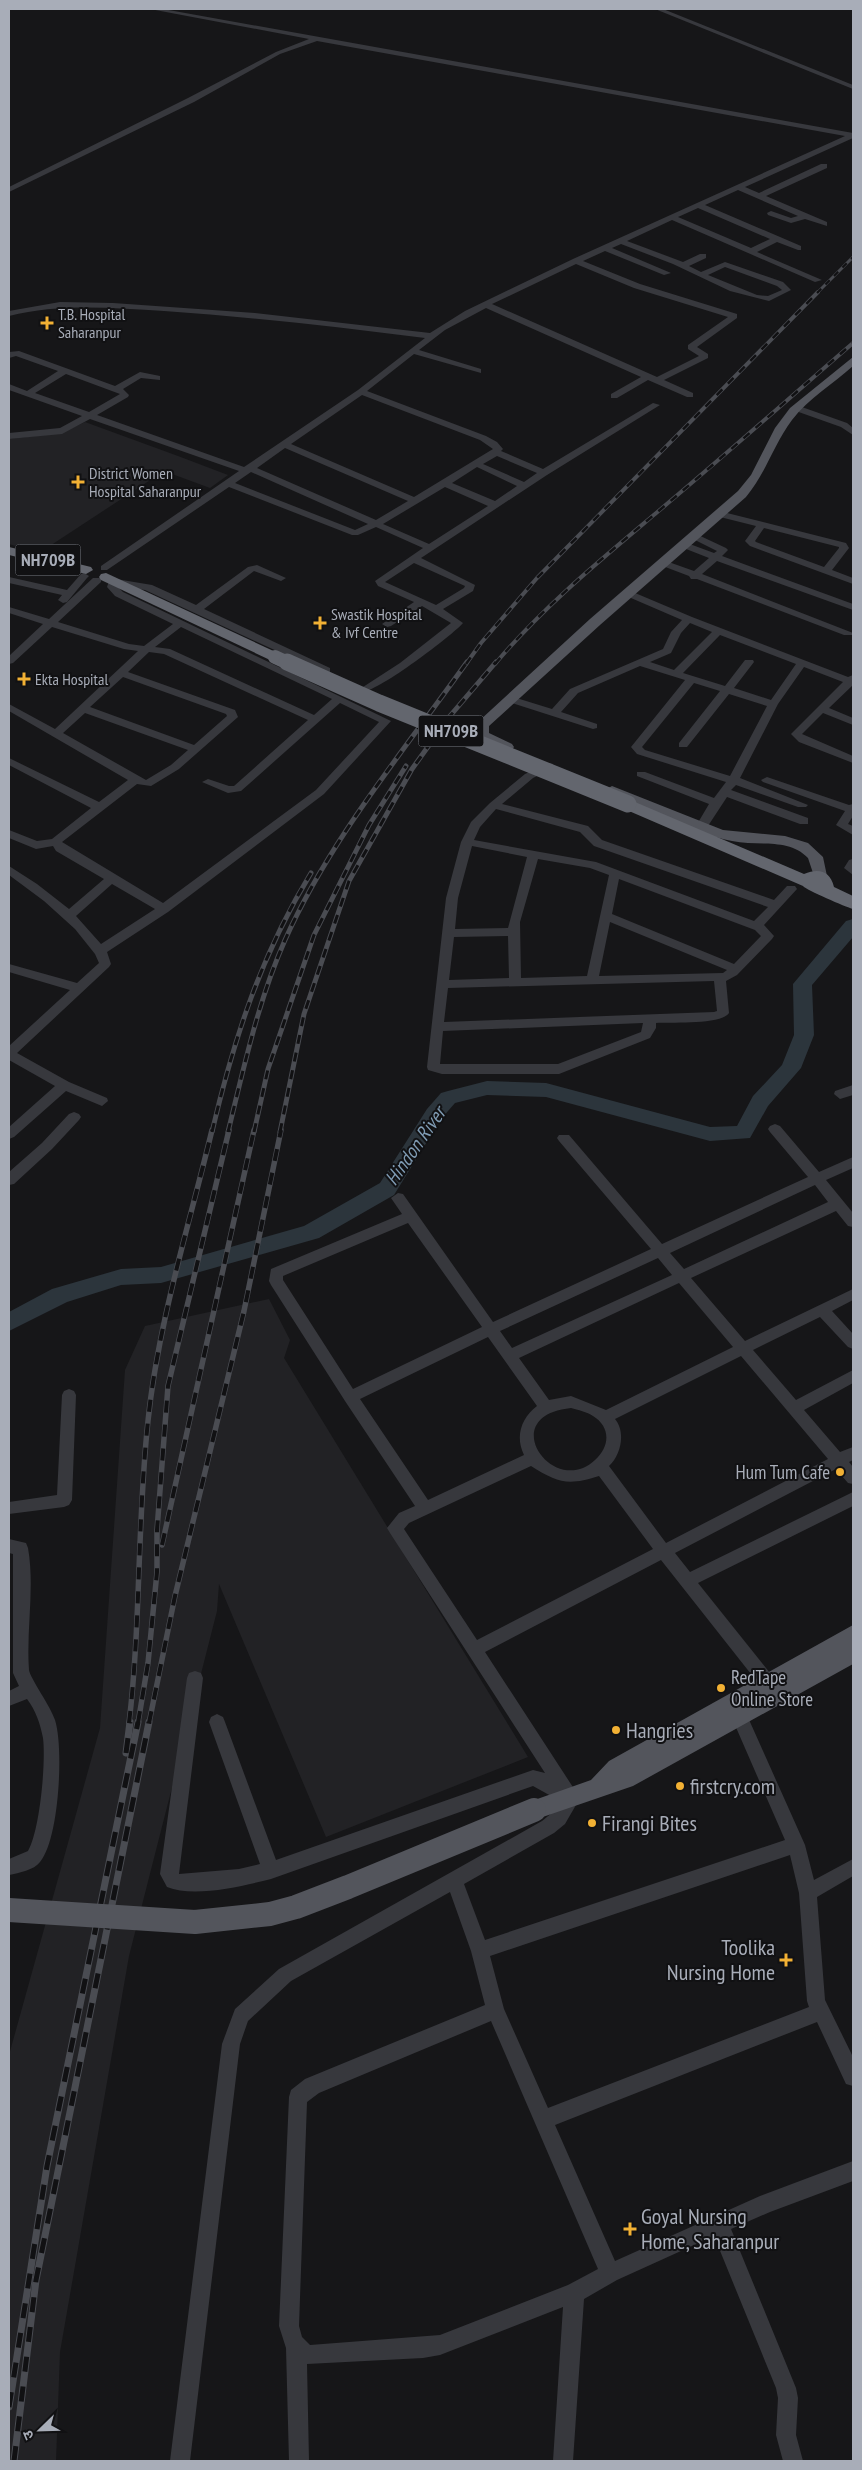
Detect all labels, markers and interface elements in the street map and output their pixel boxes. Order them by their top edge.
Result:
place label: T.B. Hospital Saharanpur [58,304,126,342]
marker: T.B. Hospital Saharanpur [40,316,54,330]
place label: District Women Hospital Saharanpur [89,463,202,501]
marker: District Women Hospital Saharanpur [71,475,85,489]
road number: NH709B [15,544,80,576]
place label: Swastik Hospital & Ivf Centre [331,604,422,642]
marker: Swastik Hospital & Ivf Centre [313,616,327,630]
place label: Ekta Hospital [35,669,108,689]
marker: Ekta Hospital [17,672,31,686]
road number: NH709B [418,716,484,746]
water label: Hindon River [379,1100,453,1190]
place label: Hum Tum Cafe [736,1460,830,1484]
marker: Hum Tum Cafe [834,1466,846,1478]
place label: RedTape Online Store [731,1665,813,1711]
marker: RedTape Online Store [715,1682,727,1694]
place label: Hangries [626,1716,693,1744]
marker: Hangries [610,1724,622,1736]
place label: firstcry.com [690,1772,775,1800]
marker: firstcry.com [674,1780,686,1792]
place label: Firangi Bites [602,1809,697,1837]
marker: Firangi Bites [586,1817,598,1829]
place label: Toolika Nursing Home [667,1933,775,1986]
marker: Toolika Nursing Home [779,1953,793,1967]
place label: Goyal Nursing Home, Saharanpur [641,2202,779,2255]
marker: Goyal Nursing Home, Saharanpur [623,2222,637,2236]
north arrow [15,2405,65,2455]
text: उ [18,2427,38,2442]

